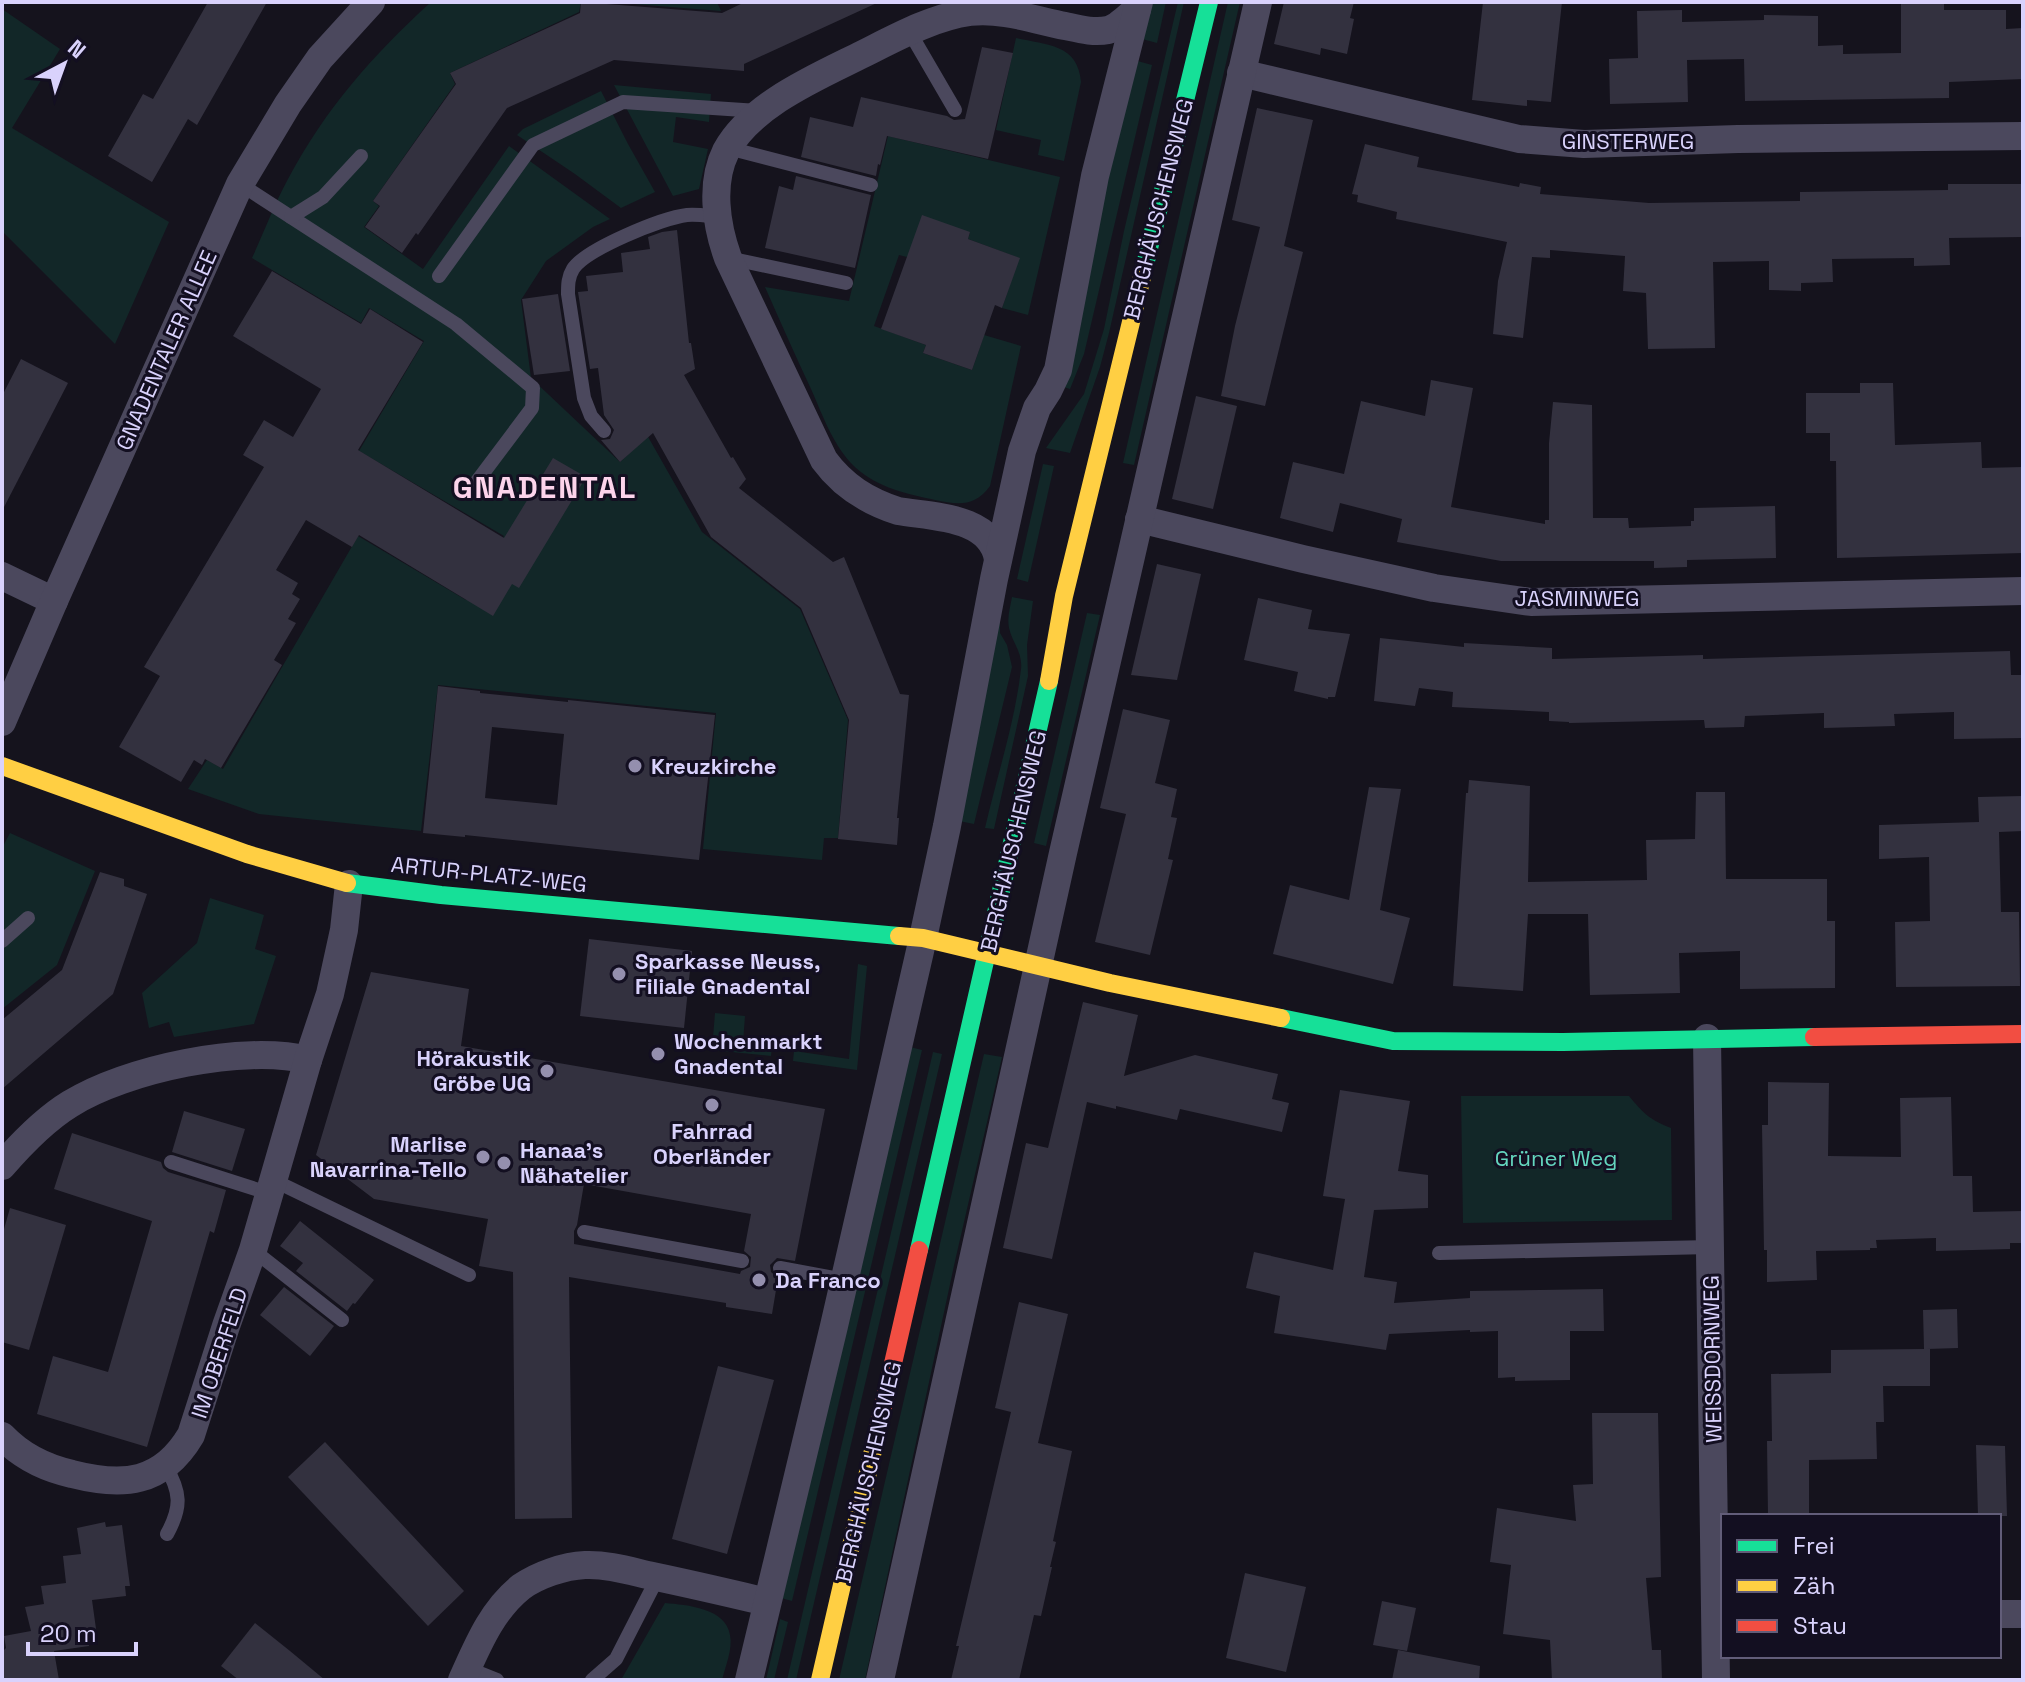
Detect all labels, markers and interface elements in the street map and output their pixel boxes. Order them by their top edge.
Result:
north arrow [24,24,104,104]
text: N [62,34,92,64]
street label: BERGHÄUSCHENSWEG [1117,96,1199,322]
street label: GINSTERWEG [1562,127,1694,155]
street label: GNADENTALER ALLEE [109,246,223,454]
district label: GNADENTAL [453,468,637,507]
street label: JASMINWEG [1515,584,1639,612]
street label: BERGHÄUSCHENSWEG [974,727,1052,955]
place label: Kreuzkirche [651,752,776,780]
marker: Kreuzkirche [626,757,644,775]
street label: ARTUR-PLATZ-WEG [390,850,588,898]
place label: Sparkasse Neuss, Filiale Gnadental [635,947,820,1000]
marker: Sparkasse Neuss, Filiale Gnadental [610,965,628,983]
place label: Wochenmarkt Gnadental [674,1027,822,1080]
place label: Hörakustik Gröbe UG [416,1044,532,1097]
marker: Wochenmarkt Gnadental [649,1045,667,1063]
marker: Hörakustik Gröbe UG [538,1062,556,1080]
marker: Fahrrad Oberländer [703,1096,721,1114]
place label: Fahrrad Oberländer [653,1117,771,1170]
place label: Marlise Navarrina-Tello [310,1130,467,1183]
place label: Hanaa's Nähatelier [520,1136,629,1189]
park label: Grüner Weg [1495,1144,1617,1172]
marker: Marlise Navarrina-Tello [474,1148,492,1166]
marker: Hanaa's Nähatelier [495,1154,513,1172]
place label: Da Franco [775,1266,881,1294]
marker: Da Franco [750,1271,768,1289]
street label: WEISSDORNWEG [1697,1275,1727,1443]
street label: IM OBERFELD [185,1284,253,1422]
street label: BERGHÄUSCHENSWEG [829,1358,907,1586]
legend [1721,1514,2001,1658]
text: Frei [1793,1530,1835,1561]
text: Zäh [1793,1570,1835,1601]
scale bar [28,1606,136,1656]
text: Stau [1793,1610,1847,1641]
text: 20 m [40,1618,97,1649]

